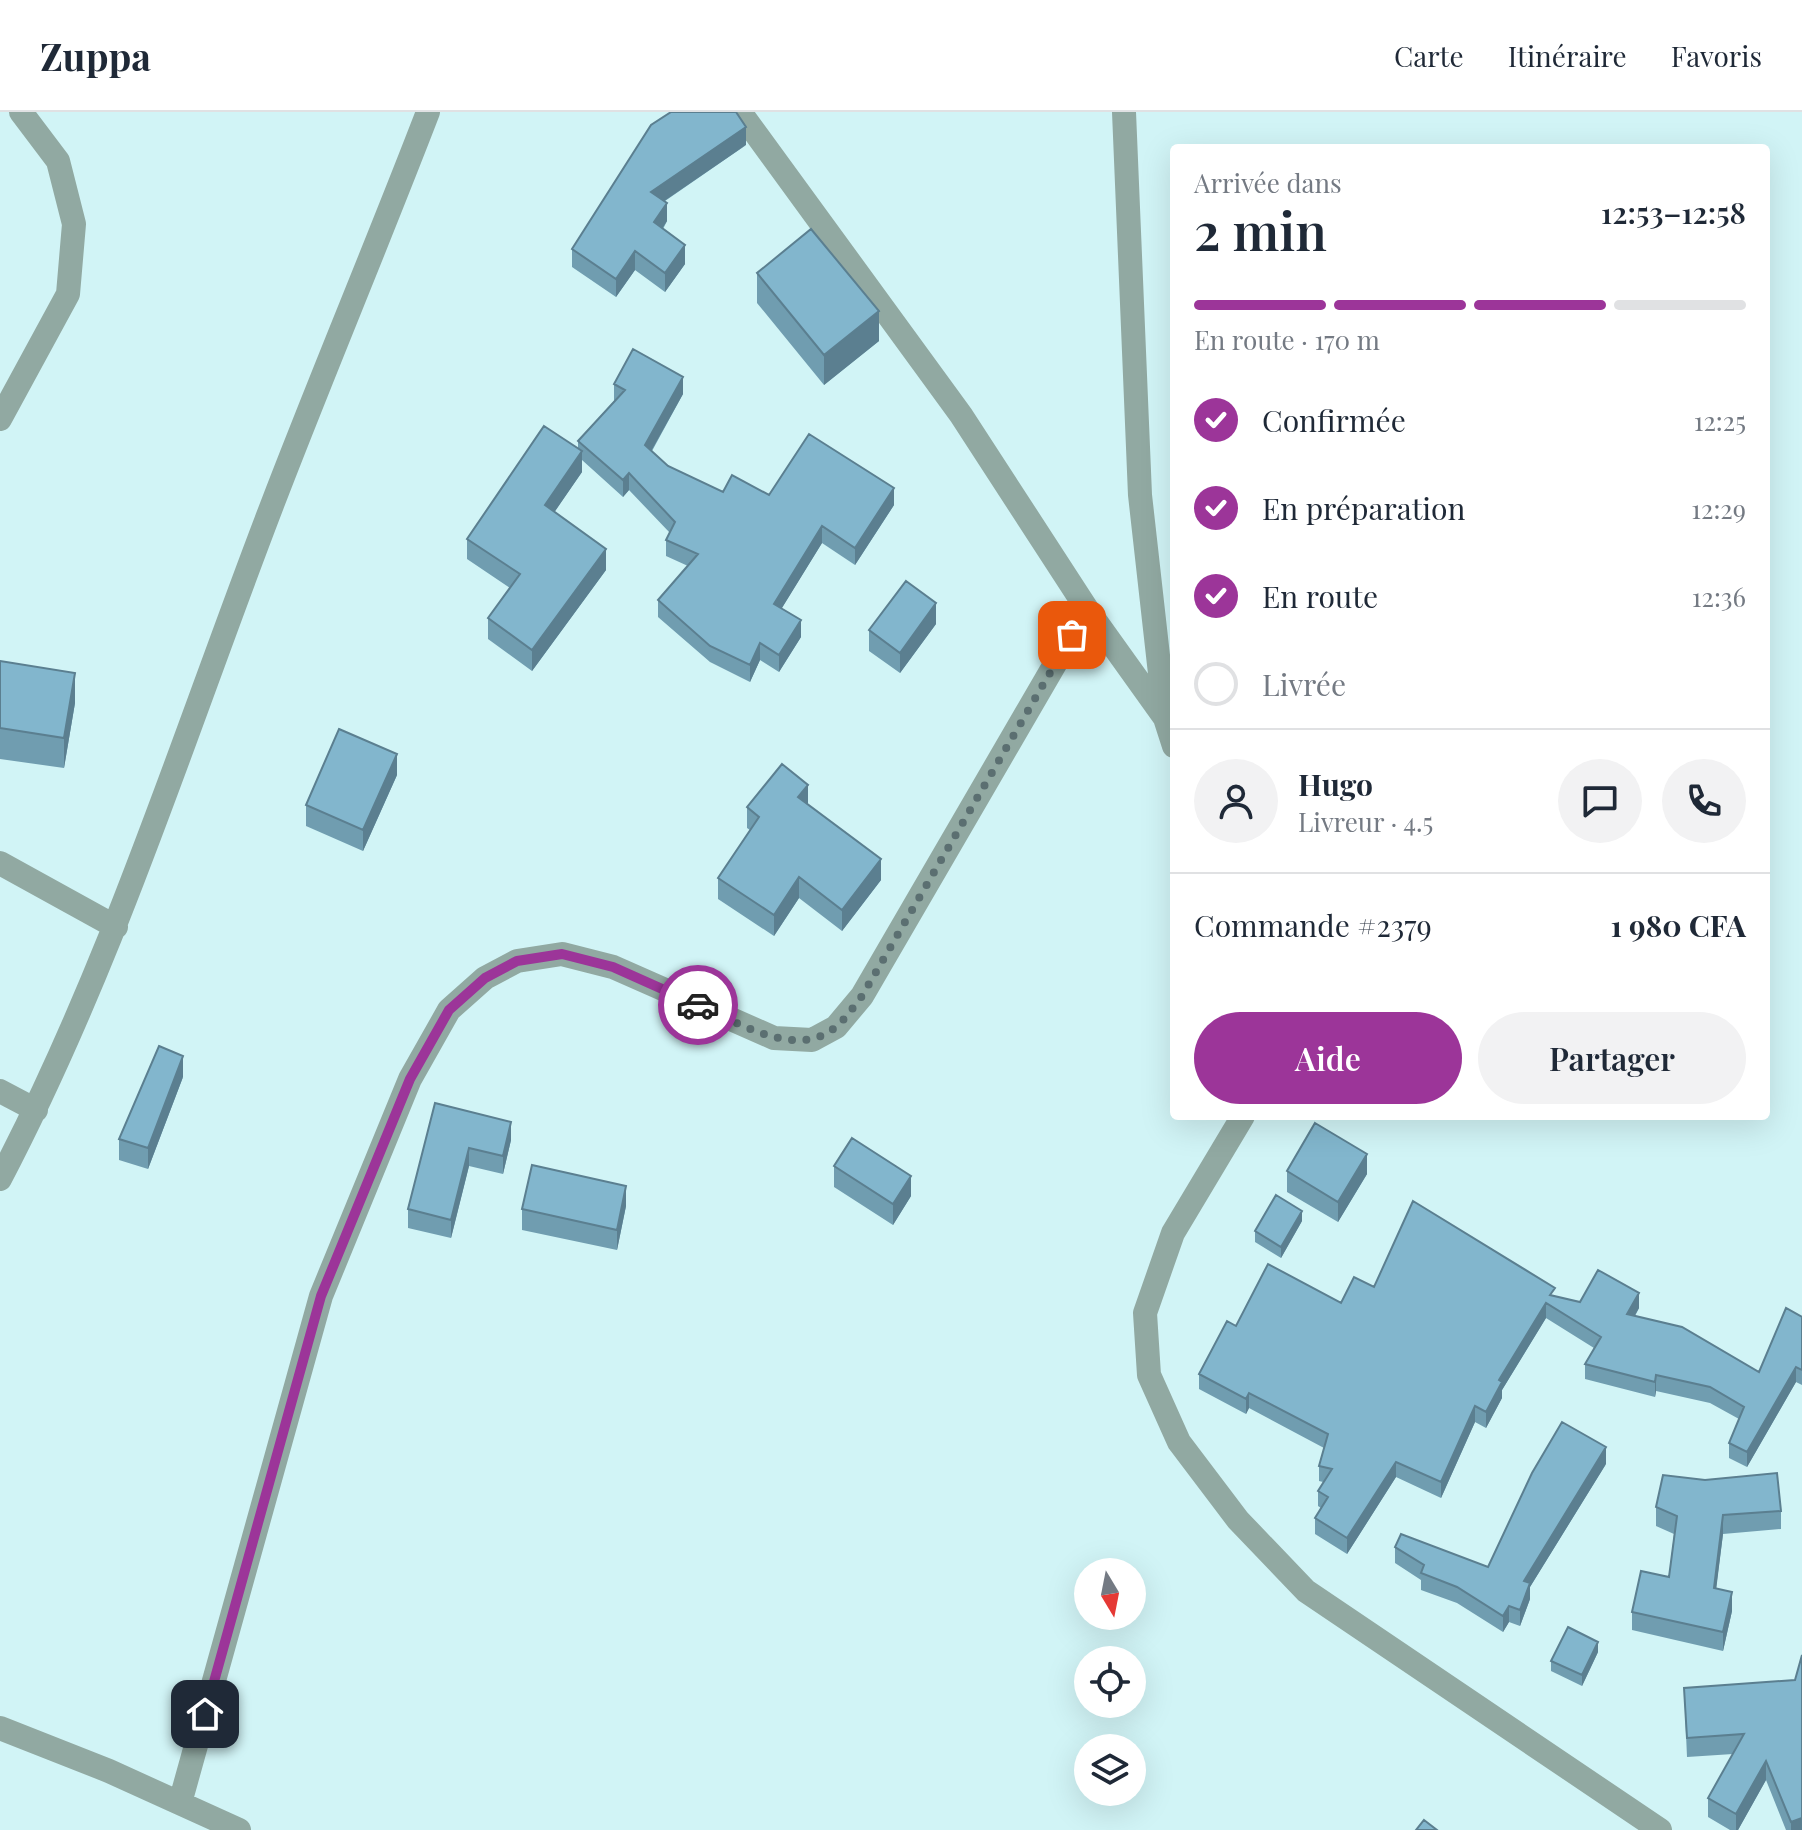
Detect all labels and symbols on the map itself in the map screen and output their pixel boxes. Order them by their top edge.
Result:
pin [1038,601,1106,669]
courier [658,965,738,1045]
north arrow [1074,1558,1146,1630]
pin [171,1680,239,1748]

